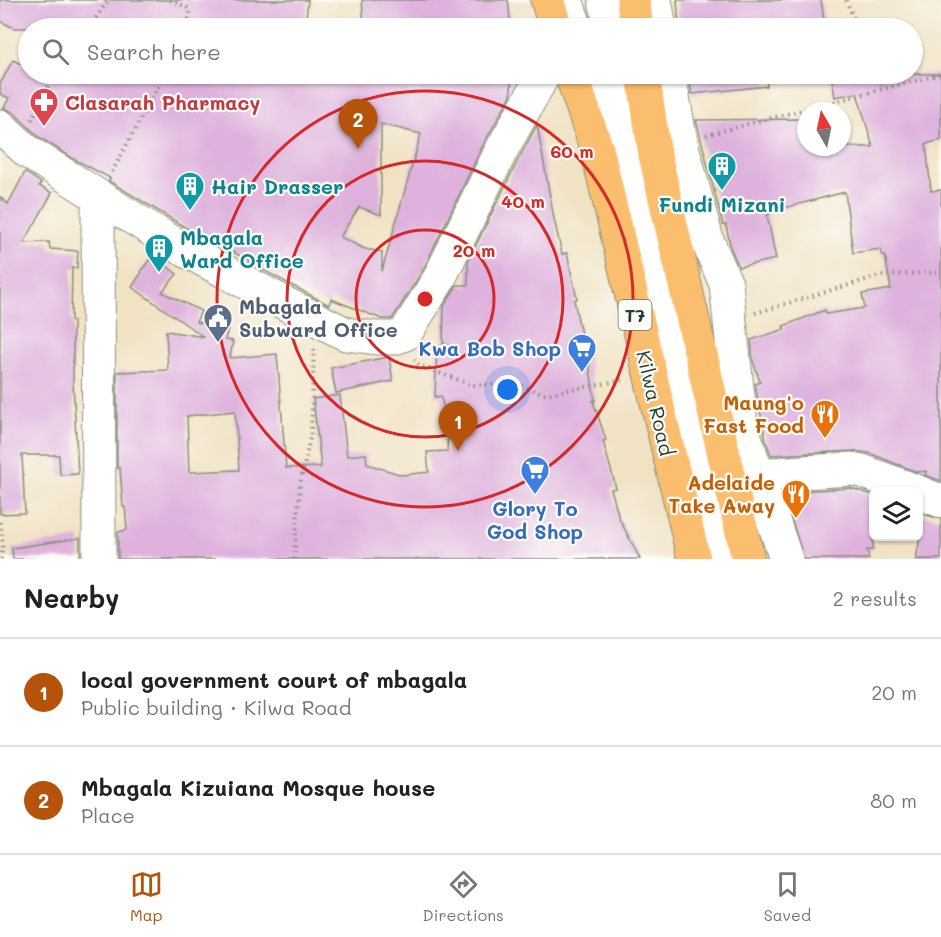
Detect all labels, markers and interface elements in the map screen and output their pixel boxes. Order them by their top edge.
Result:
search box [18,18,923,84]
icon: search [39,35,72,68]
text: Search here [87,37,221,66]
pharmacy icon: Clasarah Pharmacy [28,86,60,128]
place label: Clasarah Pharmacy [65,89,260,115]
pin: 2 [338,100,378,149]
north arrow [797,102,851,156]
text: 60 m [550,139,594,163]
building icon: Fundi Mizani [706,150,738,192]
building icon: Hair Drasser [174,170,206,212]
place label: Hair Drasser [211,173,343,199]
text: 40 m [501,189,545,213]
place label: Fundi Mizani [658,191,786,217]
place label: Mbagala Ward Office [180,224,304,273]
building icon: Mbagala Ward Office [143,232,175,274]
text: 20 m [453,238,495,262]
centre of rings [415,289,435,309]
place label: Mbagala Subward Office [239,293,398,342]
road number: T7 [618,300,652,330]
public building icon: Mbagala Subward Office [202,302,234,344]
supermarket icon: Kwa Bob Shop [566,332,598,374]
place label: Kwa Bob Shop [419,335,561,361]
street label: Kilwa Road [631,348,681,458]
your location [493,375,522,404]
place label: Maung'o Fast Food [703,389,804,438]
restaurant icon: Maung'o Fast Food [809,398,841,440]
pin: 1 [438,402,478,451]
supermarket icon: Glory To God Shop [519,454,551,496]
place label: Adelaide Take Away [669,469,775,518]
restaurant icon: Adelaide Take Away [780,478,812,520]
map controls [869,487,923,541]
button: layers [869,487,923,541]
place label: Glory To God Shop [487,495,583,544]
text: Nearby [24,581,119,615]
text: 2 results [833,585,917,611]
text: local government court of mbagala [81,665,467,694]
text: 1 [39,679,48,705]
text: 20 m [871,679,917,705]
text: Public building · Kilwa Road [81,694,352,720]
text: Mbagala Kizuiana Mosque house [81,773,435,802]
text: 2 [38,787,49,813]
text: 80 m [870,787,917,813]
text: Place [81,802,135,828]
tab: Map [130,868,163,925]
tab: Directions [423,868,504,925]
tab: Saved [764,868,811,925]

